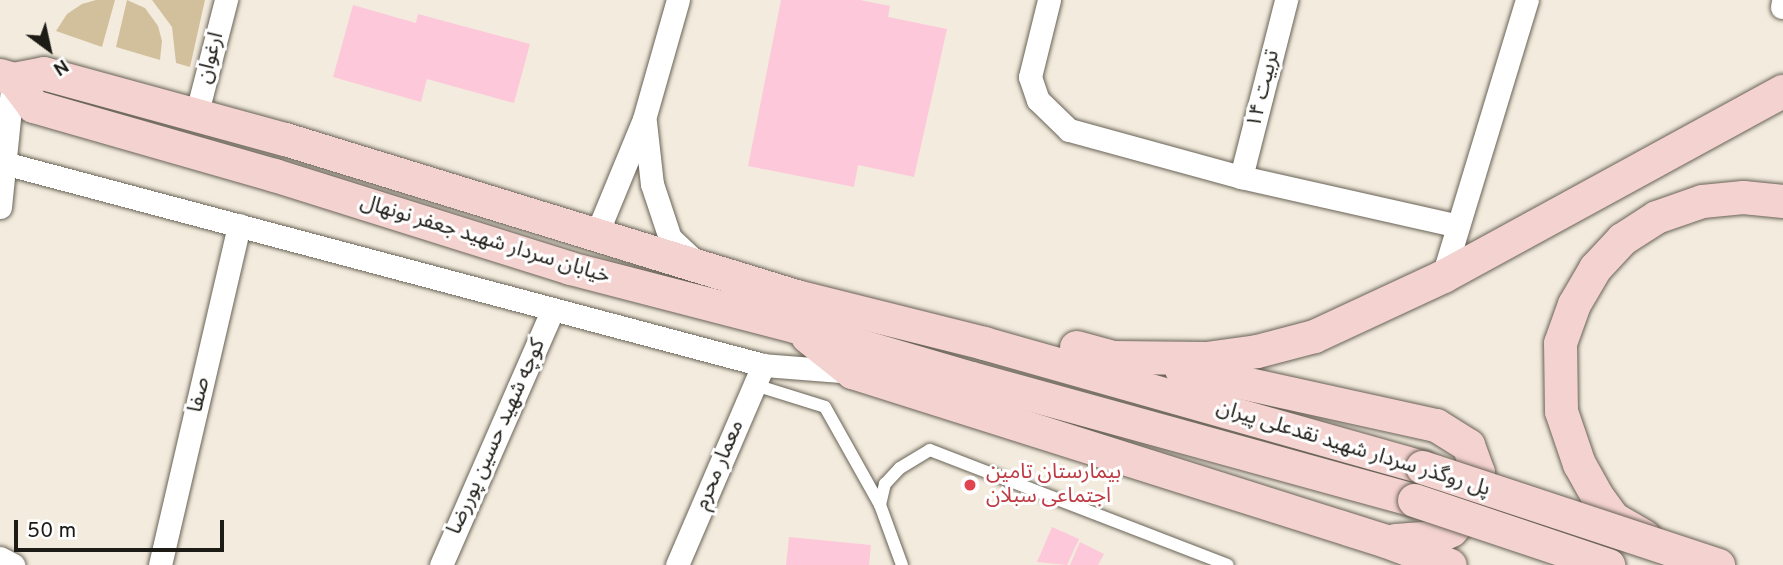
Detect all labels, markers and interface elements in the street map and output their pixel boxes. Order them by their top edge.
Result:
north arrow [14,14,84,84]
street label: ارغوان [192,30,230,86]
street label: تربیت ۱۴ [1242,47,1286,131]
text: N [48,53,73,80]
street label: خیابان سردار شهید جعفر نونهال [357,190,613,290]
street label: کوچه شهید حسین پوررضا [442,335,552,539]
street label: صفا [184,375,216,415]
street label: پل روگذر سردار شهید نقدعلی پیران [1213,395,1493,503]
street label: معمار محرم [690,416,750,514]
place label: بیمارستان تامین اجتماعی سبلان [986,460,1121,510]
marker: بیمارستان تامین اجتماعی سبلان [960,475,980,495]
scale bar [18,505,228,550]
text: 50 m [27,518,76,545]

